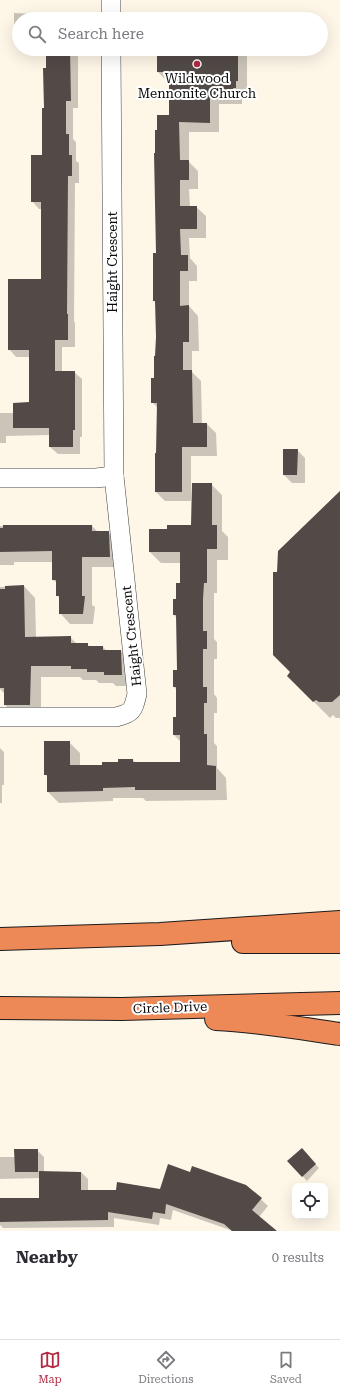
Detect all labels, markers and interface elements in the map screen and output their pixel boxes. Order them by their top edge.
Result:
search box [12,12,328,56]
icon: search [26,23,48,45]
text: Search here [58,25,144,43]
marker: Wildwood Mennonite Church [192,59,202,69]
place label: Wildwood Mennonite Church [138,71,257,101]
street label: Haight Crescent [105,211,120,313]
street label: Haight Crescent [119,585,144,687]
street label: Circle Drive [133,999,207,1016]
map controls [292,1183,328,1219]
button: locate [292,1183,328,1219]
text: Nearby [16,1247,78,1267]
text: 0 results [272,1250,324,1265]
tab: Map [38,1349,62,1386]
tab: Directions [138,1349,194,1386]
tab: Saved [270,1349,302,1386]

